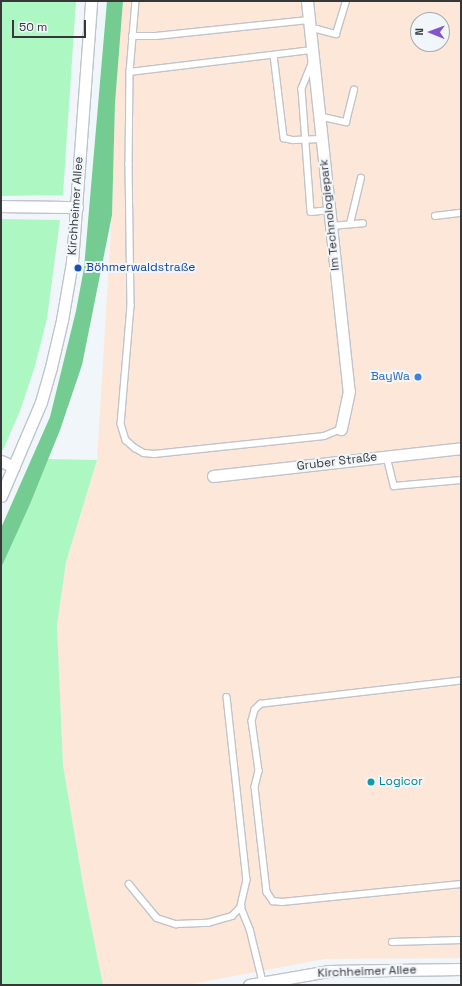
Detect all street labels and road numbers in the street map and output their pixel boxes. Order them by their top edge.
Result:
street label: Kirchheimer Allee [65,156,87,256]
street label: Im Technologiepark [317,158,343,272]
street label: Gruber Straße [296,450,378,474]
street label: Kirchheimer Allee [317,963,417,981]

